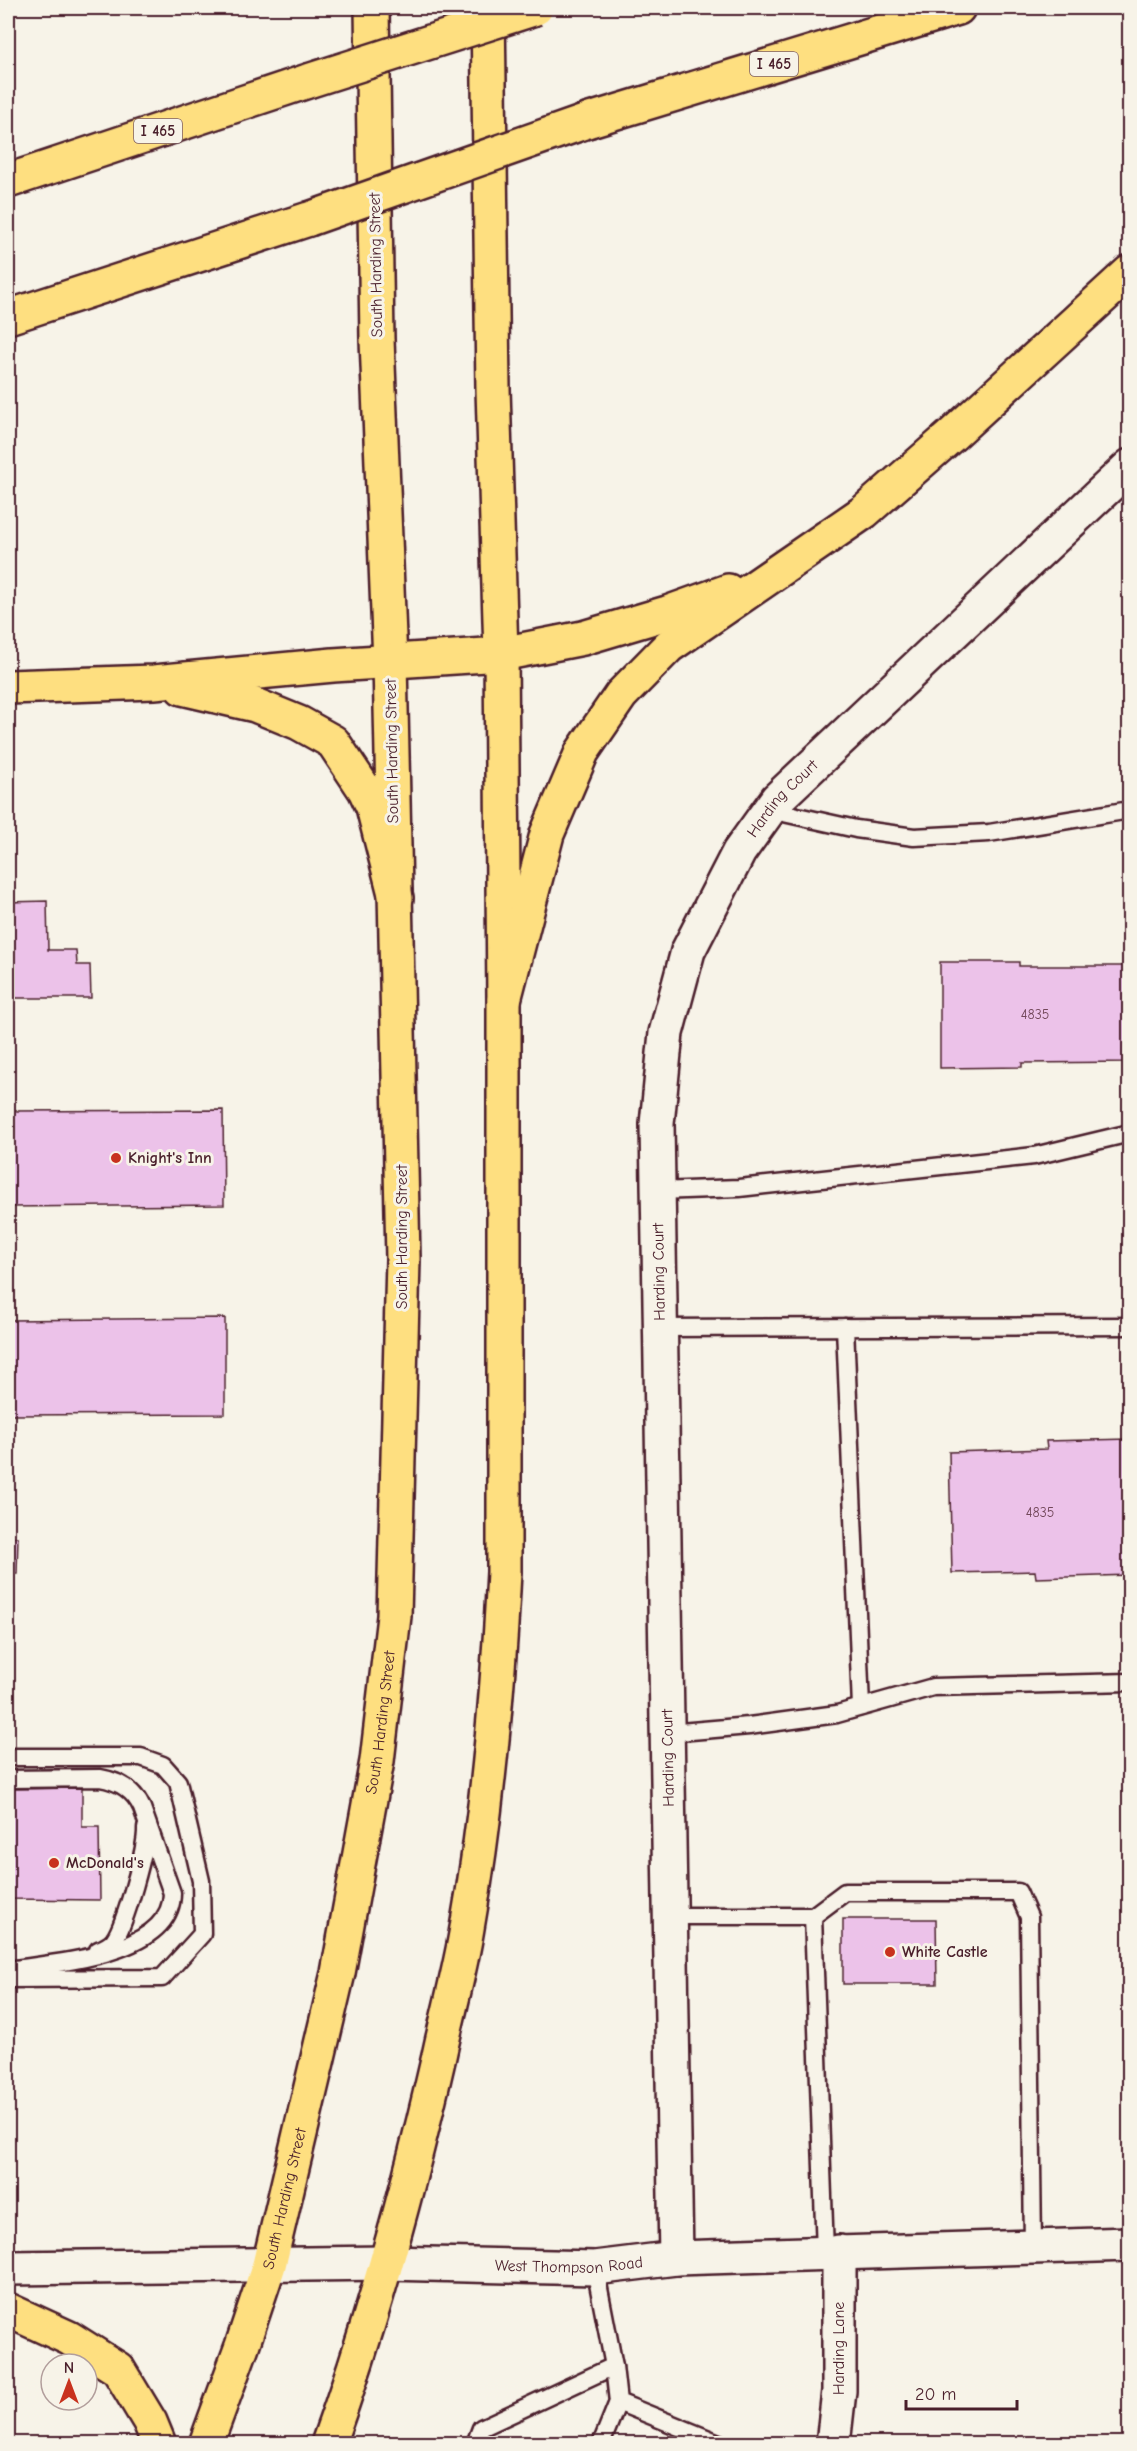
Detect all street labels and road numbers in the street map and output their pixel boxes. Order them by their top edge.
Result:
road number: I 465 [750,52,798,76]
road number: I 465 [134,119,182,143]
street label: South Harding Street [366,192,386,337]
street label: South Harding Street [382,678,402,823]
street label: Harding Court [743,756,822,841]
street label: South Harding Street [393,1164,411,1309]
street label: Harding Court [649,1222,669,1321]
street label: South Harding Street [362,1649,399,1796]
street label: Harding Court [658,1708,678,1807]
street label: South Harding Street [259,2126,310,2271]
street label: West Thompson Road [495,2253,644,2277]
street label: Harding Lane [830,2302,848,2395]

